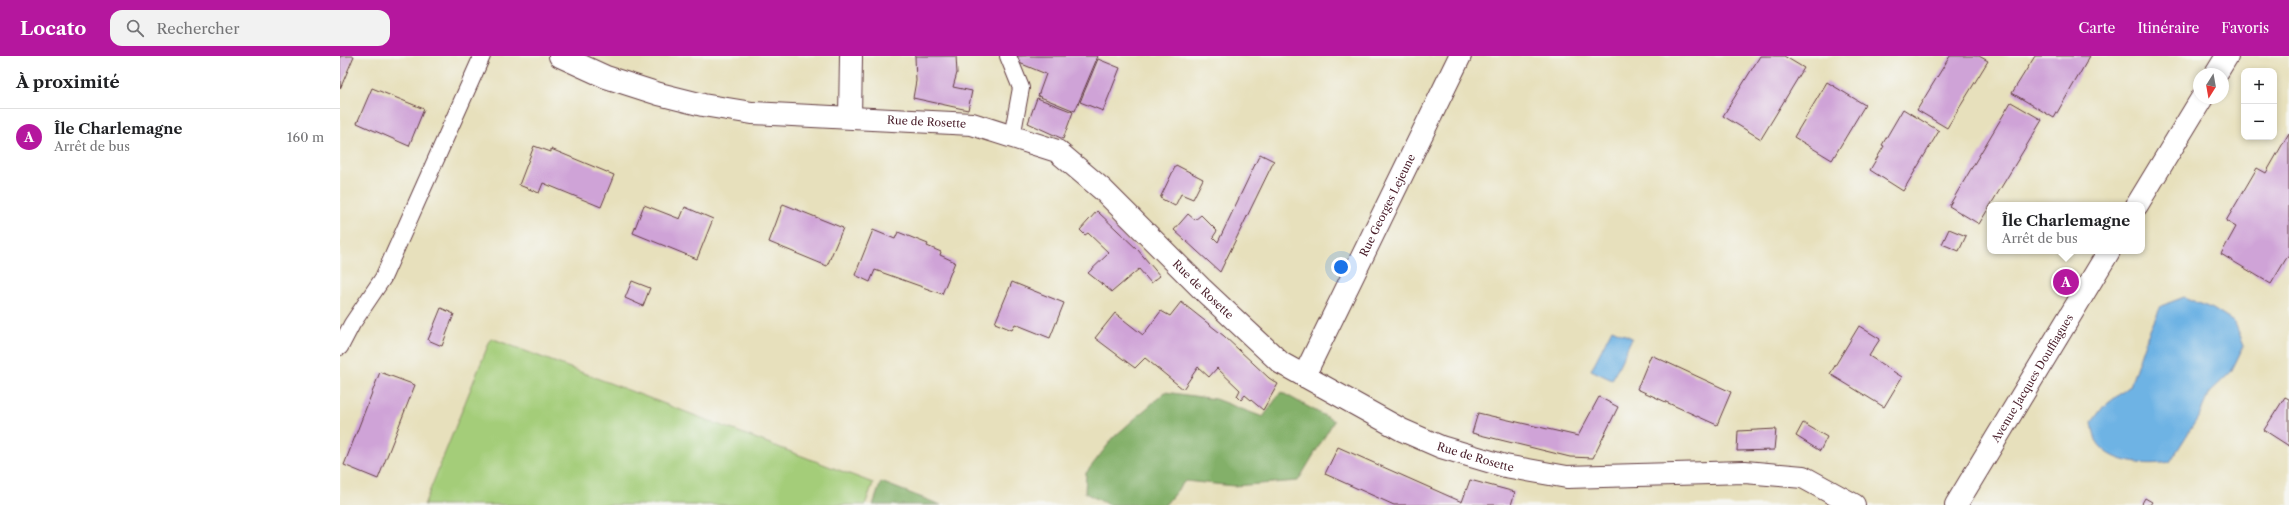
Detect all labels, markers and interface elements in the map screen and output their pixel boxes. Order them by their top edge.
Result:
search box [110,10,390,46]
text: Locato [20,17,86,40]
icon: search [124,17,146,39]
text: Rechercher [156,19,239,38]
text: Carte [2079,19,2115,37]
text: Itinéraire [2137,19,2199,37]
text: Favoris [2221,19,2269,37]
north arrow [2193,68,2229,104]
map controls [2241,68,2277,140]
button: + [2241,68,2277,104]
text: À proximité [16,72,120,92]
button: − [2241,104,2277,140]
street label: Rue de Rosette [887,113,967,131]
text: Île Charlemagne [54,119,183,138]
text: A [24,129,34,145]
text: 160 m [287,129,324,145]
text: Arrêt de bus [54,138,130,154]
street label: Rue Georges Lejeune [1356,152,1418,259]
popup [1987,202,2145,254]
text: Île Charlemagne [2002,211,2130,230]
text: Arrêt de bus [2002,230,2078,246]
street label: Rue de Rosette [1170,257,1237,322]
your location [1331,257,1351,277]
pin: A [2053,267,2079,297]
street label: Avenue Jacques Douffiagues [1988,311,2076,446]
street label: Rue de Rosette [1435,439,1515,474]

